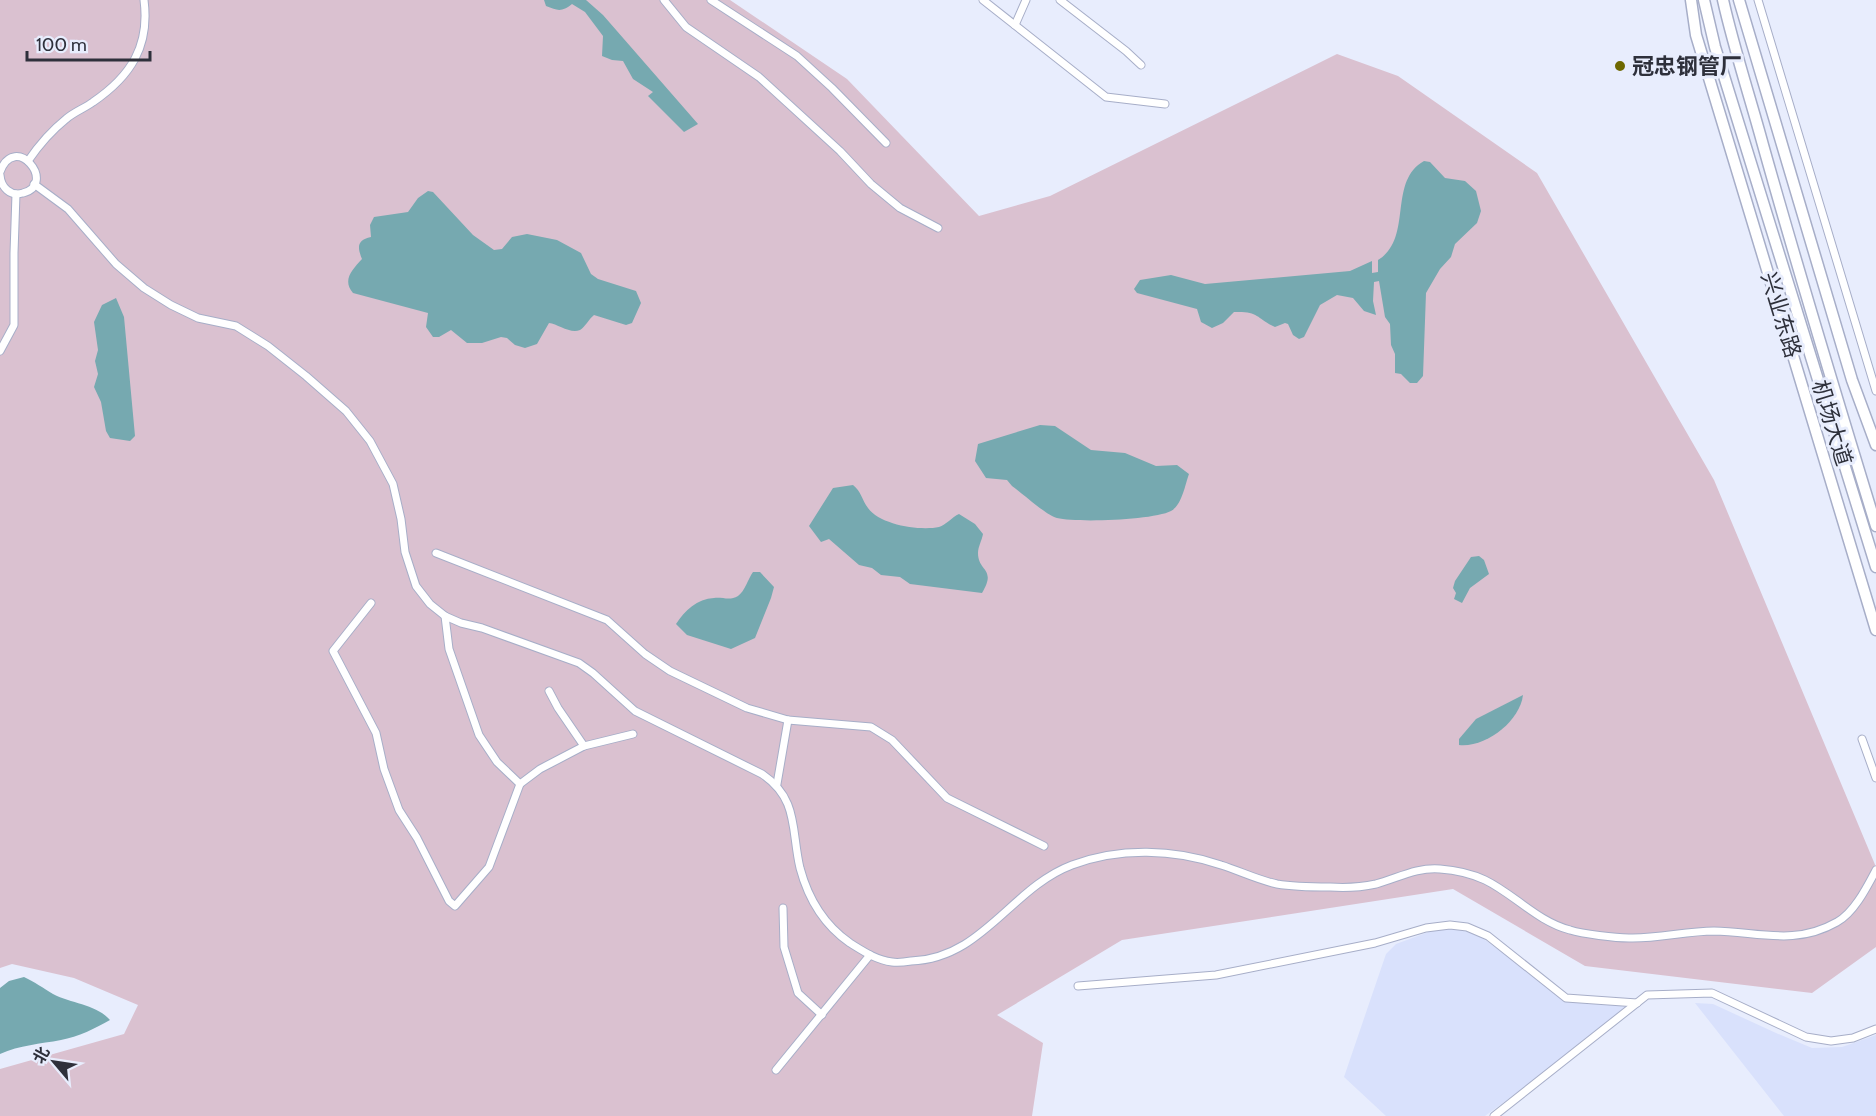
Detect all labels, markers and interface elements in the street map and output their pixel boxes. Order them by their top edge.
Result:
scale bar [27,24,150,62]
text: 100 m [36,34,87,56]
place label: 冠忠钢管厂 [1632,53,1742,80]
marker: 冠忠钢管厂 [1613,59,1627,73]
street label: 兴业东路 [1755,269,1807,361]
street label: 机场大道 [1806,377,1858,469]
north arrow [24,1032,84,1092]
text: 北 [29,1043,54,1067]

